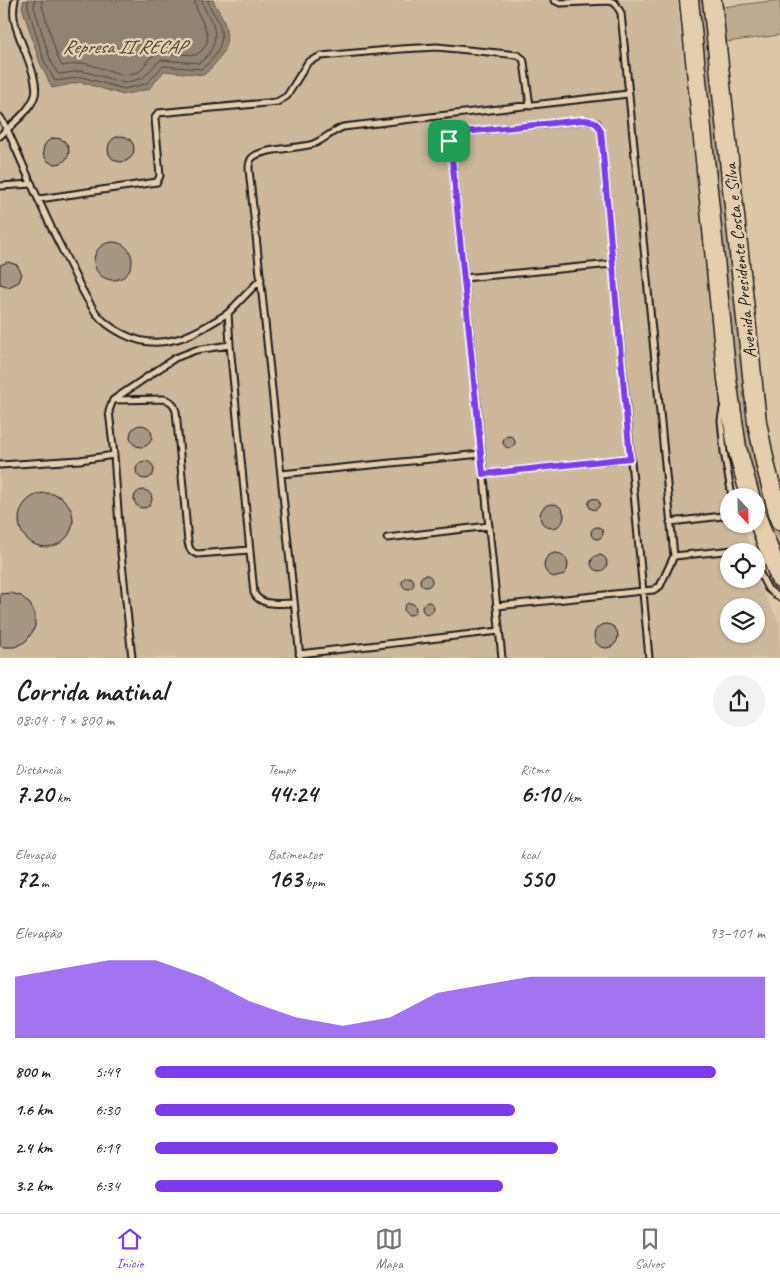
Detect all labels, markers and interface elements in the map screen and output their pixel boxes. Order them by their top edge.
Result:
water label: Represa II RECAP [63,35,191,59]
pin [428,120,470,162]
icon: arrive [435,127,463,155]
street label: Avenida Presidente Costa e Silva [719,161,761,360]
north arrow [720,488,765,532]
map controls [720,488,765,643]
button: locate [720,543,765,588]
button: layers [720,598,765,643]
text: Corrida matinal [15,673,167,708]
button: share [713,675,765,727]
text: 08:04 · 9 × 800 m [15,710,114,730]
text: Distância [15,761,61,778]
text: Tempo [268,761,295,778]
text: Ritmo [520,761,549,778]
text: 7.20 [15,778,54,810]
text: 44:24 [268,778,318,810]
text: 6:10 [520,778,560,810]
text: km [54,789,71,806]
text: /km [560,789,581,806]
text: Elevação [15,846,56,863]
text: Batimentos [268,846,322,863]
text: kcal [520,846,539,863]
text: 72 [15,863,37,895]
text: 163 [268,863,302,895]
text: 550 [520,863,553,895]
text: m [37,874,49,891]
text: bpm [302,874,325,891]
text: Elevação [15,923,61,943]
text: 93–101 m [709,923,765,943]
text: 800 m [15,1062,50,1082]
text: 5:49 [95,1062,120,1082]
text: 1.6 km [15,1100,53,1120]
text: 6:30 [95,1100,120,1120]
text: 2.4 km [15,1138,52,1158]
text: 6:19 [95,1138,120,1158]
text: 3.2 km [15,1176,52,1196]
text: 6:34 [95,1176,120,1196]
tab: Início [116,1225,144,1272]
tab: Mapa [375,1225,403,1272]
tab: Salvos [635,1225,664,1272]

